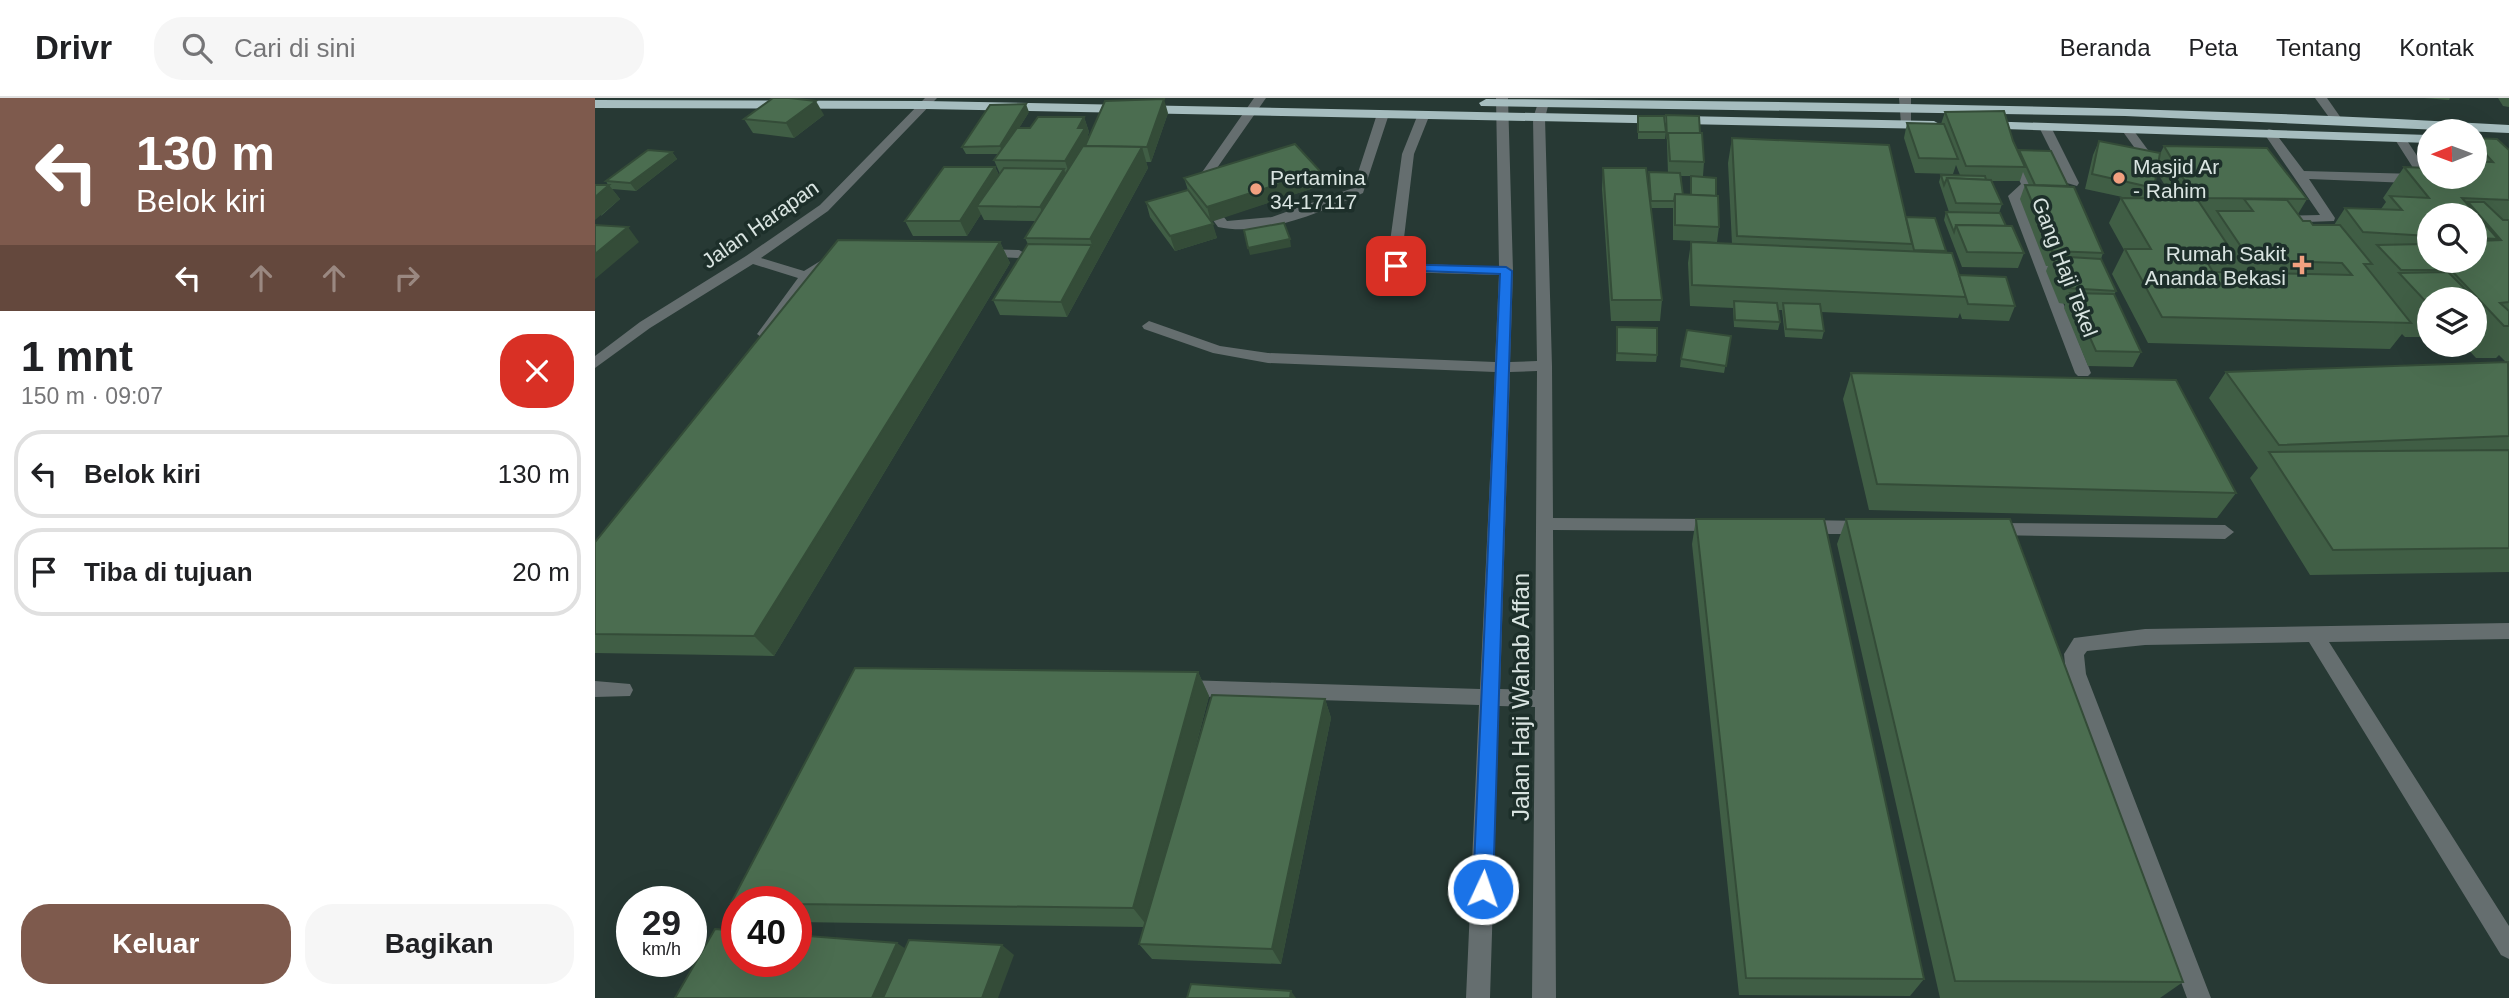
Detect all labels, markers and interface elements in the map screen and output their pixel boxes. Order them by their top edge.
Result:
search box [154,17,644,80]
text: Drivr [35,29,112,66]
icon: search [178,29,216,67]
text: Cari di sini [234,33,355,63]
text: Beranda [2060,34,2151,61]
text: Peta [2189,34,2238,61]
text: Tentang [2276,34,2361,61]
text: Kontak [2399,34,2474,61]
north arrow [2417,119,2487,189]
map controls [2417,119,2487,357]
icon: left [21,126,112,217]
text: 130 m [136,126,275,180]
place label: Masjid Ar - Rahim [2133,155,2219,202]
place label: Pertamina 34-17117 [1270,166,1366,213]
marker: Masjid Ar - Rahim [2111,170,2127,186]
street label: Jalan Harapan [697,175,823,273]
marker: Pertamina 34-17117 [1248,181,1264,197]
text: Belok kiri [136,183,266,219]
street label: Gang Haji Tekel [2028,194,2102,340]
button: search [2417,203,2487,273]
pin [1366,236,1426,296]
place label: Rumah Sakit Ananda Bekasi [2145,242,2286,289]
icon: arrive [1377,247,1415,285]
marker: Rumah Sakit Ananda Bekasi [2292,255,2312,275]
icon: left [169,259,207,297]
icon: ahead [242,259,280,297]
icon: ahead [315,259,353,297]
icon: right [388,259,426,297]
button: layers [2417,287,2487,357]
text: 1 mnt [21,333,133,380]
button: close [500,334,574,408]
text: 150 m · 09:07 [21,383,163,409]
icon: left [25,455,63,493]
text: Belok kiri [84,459,201,489]
text: 130 m [498,459,570,489]
icon: arrive [25,553,63,591]
text: Tiba di tujuan [84,557,253,587]
text: 20 m [512,557,570,587]
street label: Jalan Haji Wahab Affan [1507,573,1534,821]
position arrow [1446,852,1520,926]
speed limit sign: 40 [721,886,812,977]
text: 29 [642,903,681,942]
button: Keluar [21,904,291,984]
button: Bagikan [305,904,574,984]
text: km/h [642,939,681,959]

